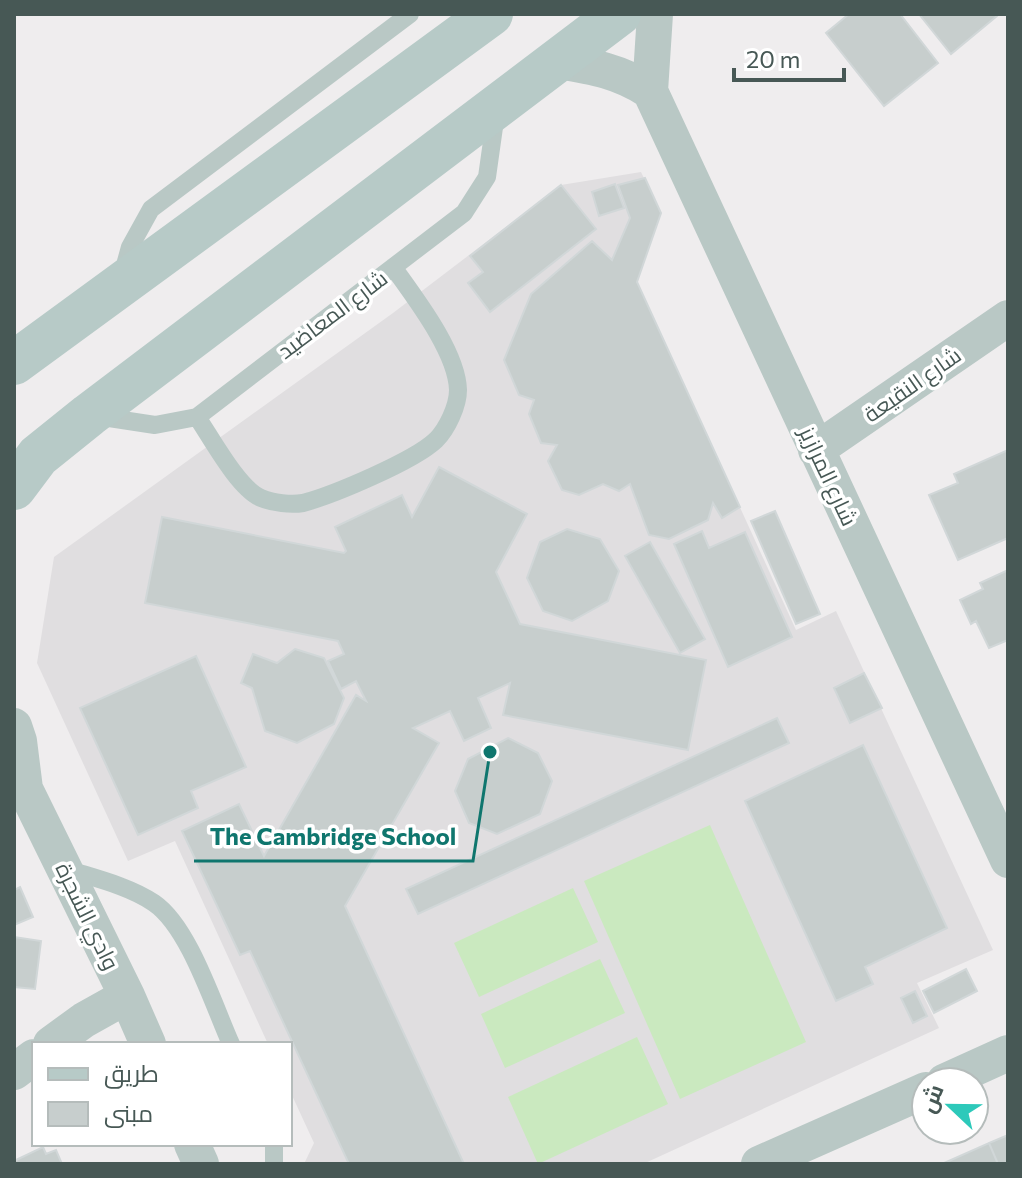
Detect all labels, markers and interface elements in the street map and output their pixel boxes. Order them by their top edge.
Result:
scale bar [734,32,844,82]
text: 20 m [746,44,800,73]
street label: شارع المعاضيد [272,264,393,366]
street label: شارع النقيعة [858,341,967,429]
street label: شارع المرازيز [792,420,864,531]
callout: The Cambridge School [194,813,473,861]
text: The Cambridge School [210,821,456,850]
street label: وادي الشجرة [47,858,126,976]
legend [32,1042,292,1146]
text: طريق [104,1058,159,1089]
north arrow [910,1066,990,1146]
text: ش [913,1080,950,1117]
text: مبنى [104,1098,153,1128]

